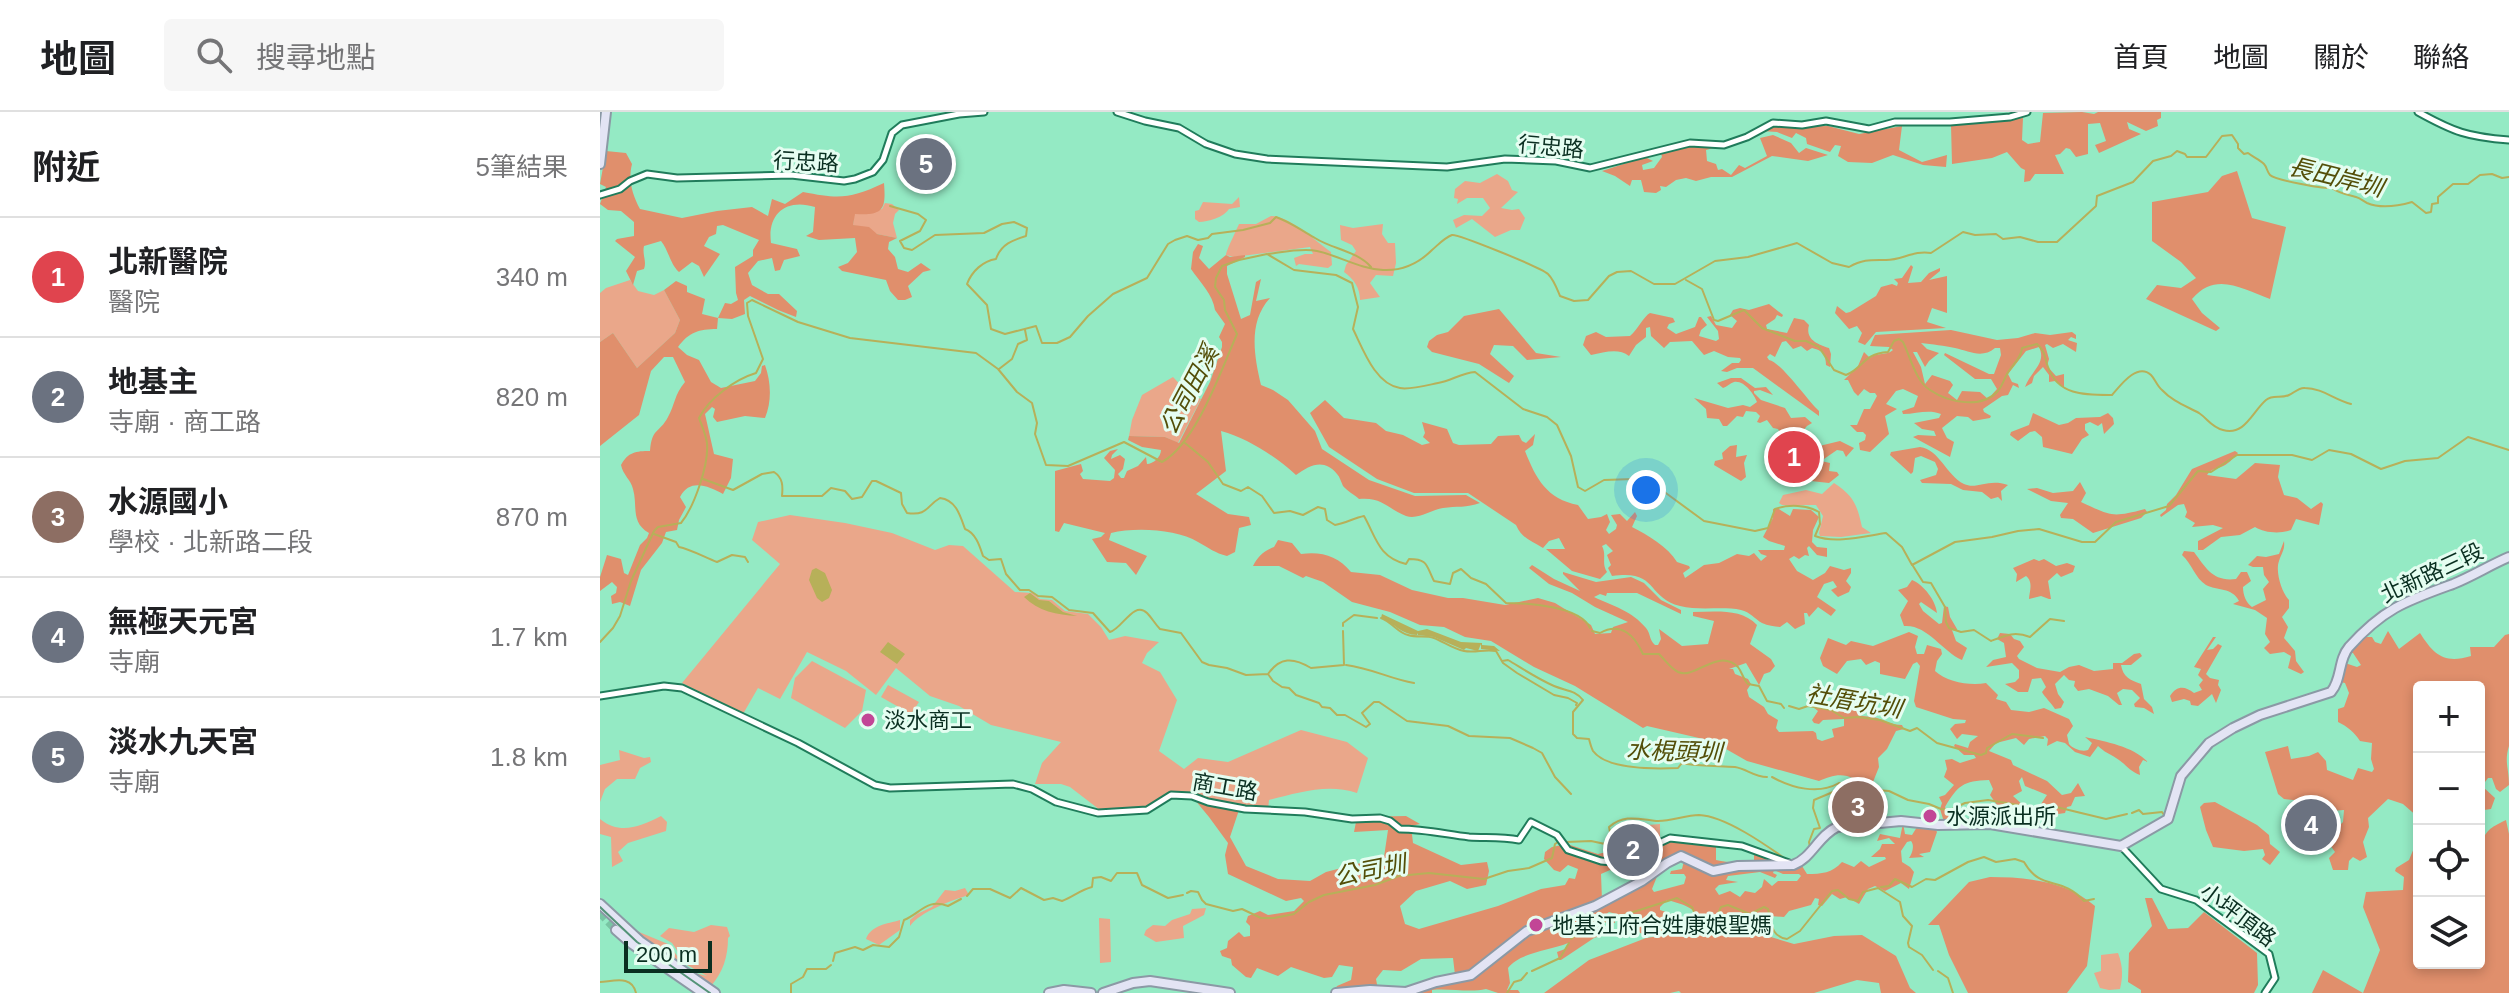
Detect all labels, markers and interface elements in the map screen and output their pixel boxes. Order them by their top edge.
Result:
search box [164,19,724,91]
icon: search [192,33,236,77]
text: 地圖 [40,38,116,80]
text: 搜尋地點 [256,41,376,74]
text: 首頁 [2113,42,2169,73]
text: 地圖 [2213,42,2269,73]
text: 關於 [2313,42,2369,73]
text: 聯絡 [2413,42,2469,73]
street label: 行忠路 [1517,132,1585,162]
pin: 5 [900,134,952,194]
text: 附近 [32,148,100,186]
street label: 行忠路 [772,148,840,176]
text: 5筆結果 [476,152,568,182]
water label: 長田岸圳 [2286,152,2389,202]
text: 北新醫院 [108,245,228,278]
text: 1 [51,262,65,292]
text: 340 m [496,262,568,292]
text: 醫院 [108,287,160,317]
water label: 公司田溪 [1155,339,1225,439]
text: 地基主 [108,365,198,398]
text: 2 [51,382,65,412]
text: 820 m [496,382,568,412]
text: 寺廟 · 商工路 [108,407,261,437]
pin: 1 [1768,427,1820,487]
your location [1626,470,1666,510]
text: 水源國小 [108,485,228,518]
text: 3 [51,502,65,532]
text: 870 m [496,502,568,532]
text: 學校 · 北新路二段 [108,527,313,557]
street label: 北新路三段 [2377,538,2487,608]
text: 無極天元宮 [108,605,258,638]
text: 4 [51,622,65,652]
text: 1.7 km [490,622,568,652]
text: 寺廟 [108,647,160,677]
water label: 社厝坑圳 [1804,679,1907,723]
map controls [2413,681,2485,969]
button: + [2413,681,2485,753]
place label: 淡水商工 [884,708,972,733]
marker: 淡水商工 [859,711,877,729]
text: 淡水九天宮 [108,725,258,758]
water label: 水梘頭圳 [1626,736,1725,766]
text: 5 [51,742,65,772]
text: 1.8 km [490,742,568,772]
button: − [2413,753,2485,825]
text: 寺廟 [108,767,160,797]
street label: 商工路 [1190,769,1260,805]
pin: 3 [1832,777,1884,837]
pin: 4 [2285,795,2337,855]
place label: 水源派出所 [1946,804,2056,829]
marker: 水源派出所 [1921,807,1939,825]
pin: 2 [1607,820,1659,880]
button: locate [2413,825,2485,897]
water label: 公司圳 [1332,849,1411,890]
street label: 小坪頂路 [2195,879,2281,951]
button: layers [2413,897,2485,969]
place label: 地基江府合姓康娘聖媽 [1552,913,1772,938]
marker: 地基江府合姓康娘聖媽 [1527,916,1545,934]
scale bar [624,937,712,973]
text: 200 m [636,942,697,967]

